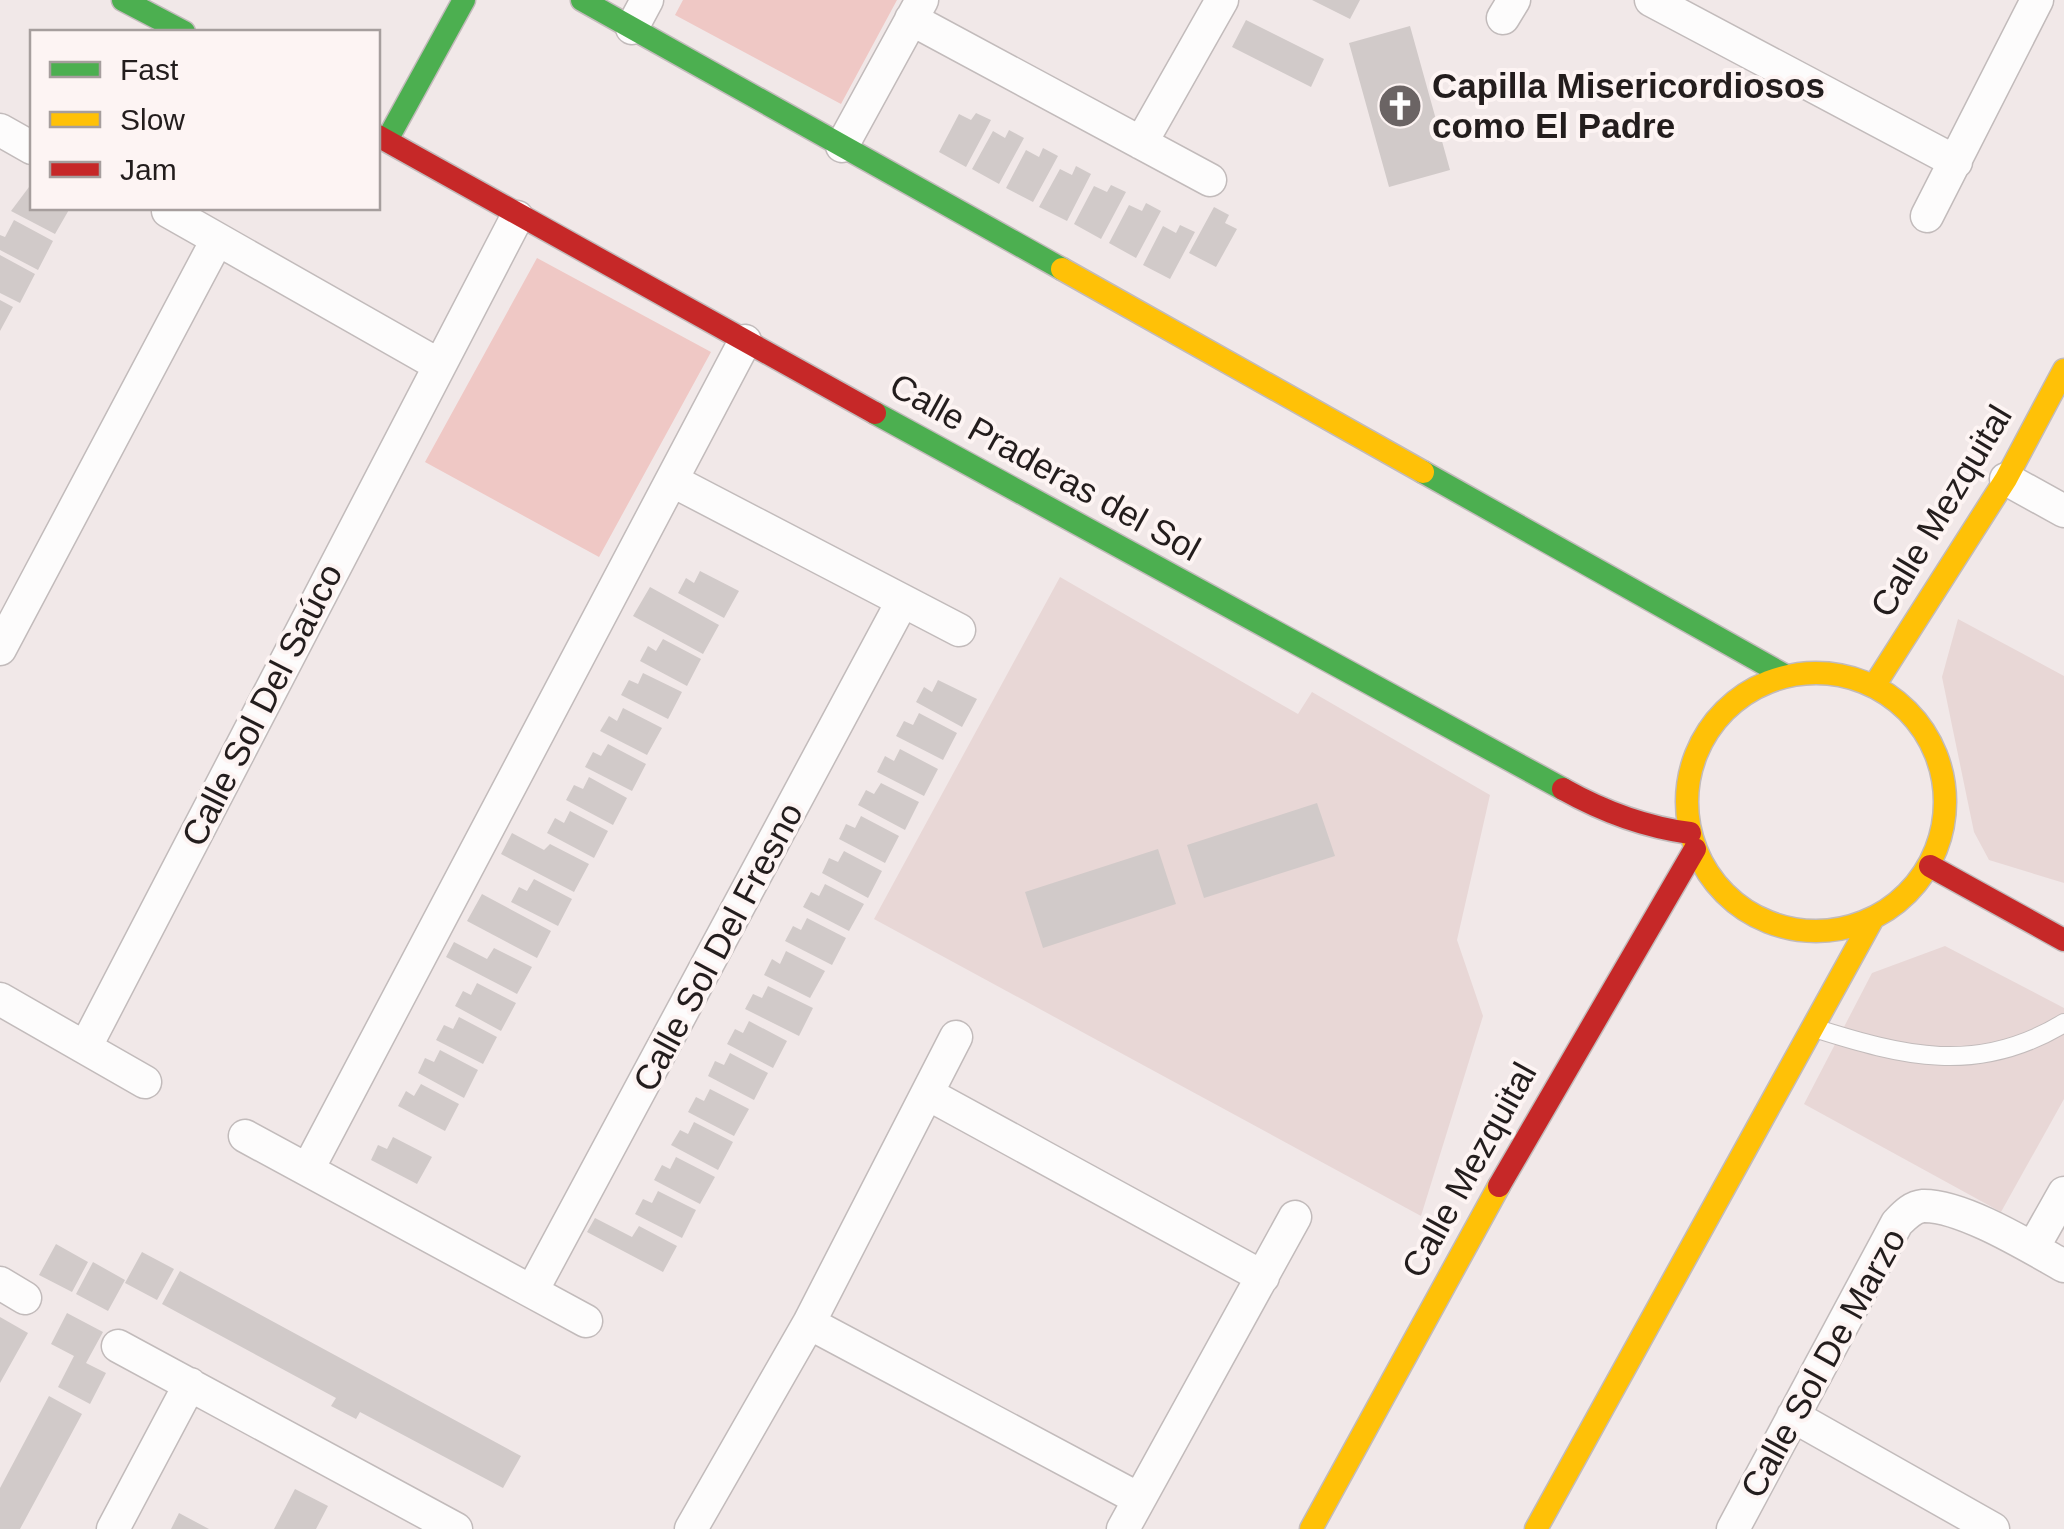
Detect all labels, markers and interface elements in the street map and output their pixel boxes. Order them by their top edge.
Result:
legend [30,30,380,210]
text: Fast [120,53,179,86]
place label: Capilla Misericordiosos como El Padre [1432,66,1825,145]
church icon: Capilla Misericordiosos como El Padre [1377,83,1423,129]
text: Slow [120,103,185,136]
text: Jam [120,153,177,186]
street label: Calle Praderas del Sol [883,365,1207,568]
street label: Calle Mezquital [1862,398,2019,623]
street label: Calle Sol Del Saúco [174,557,350,852]
street label: Calle Sol Del Fresno [625,796,810,1098]
street label: Calle Mezquital [1394,1056,1544,1284]
street label: Calle Sol De Marzo [1732,1221,1913,1504]

